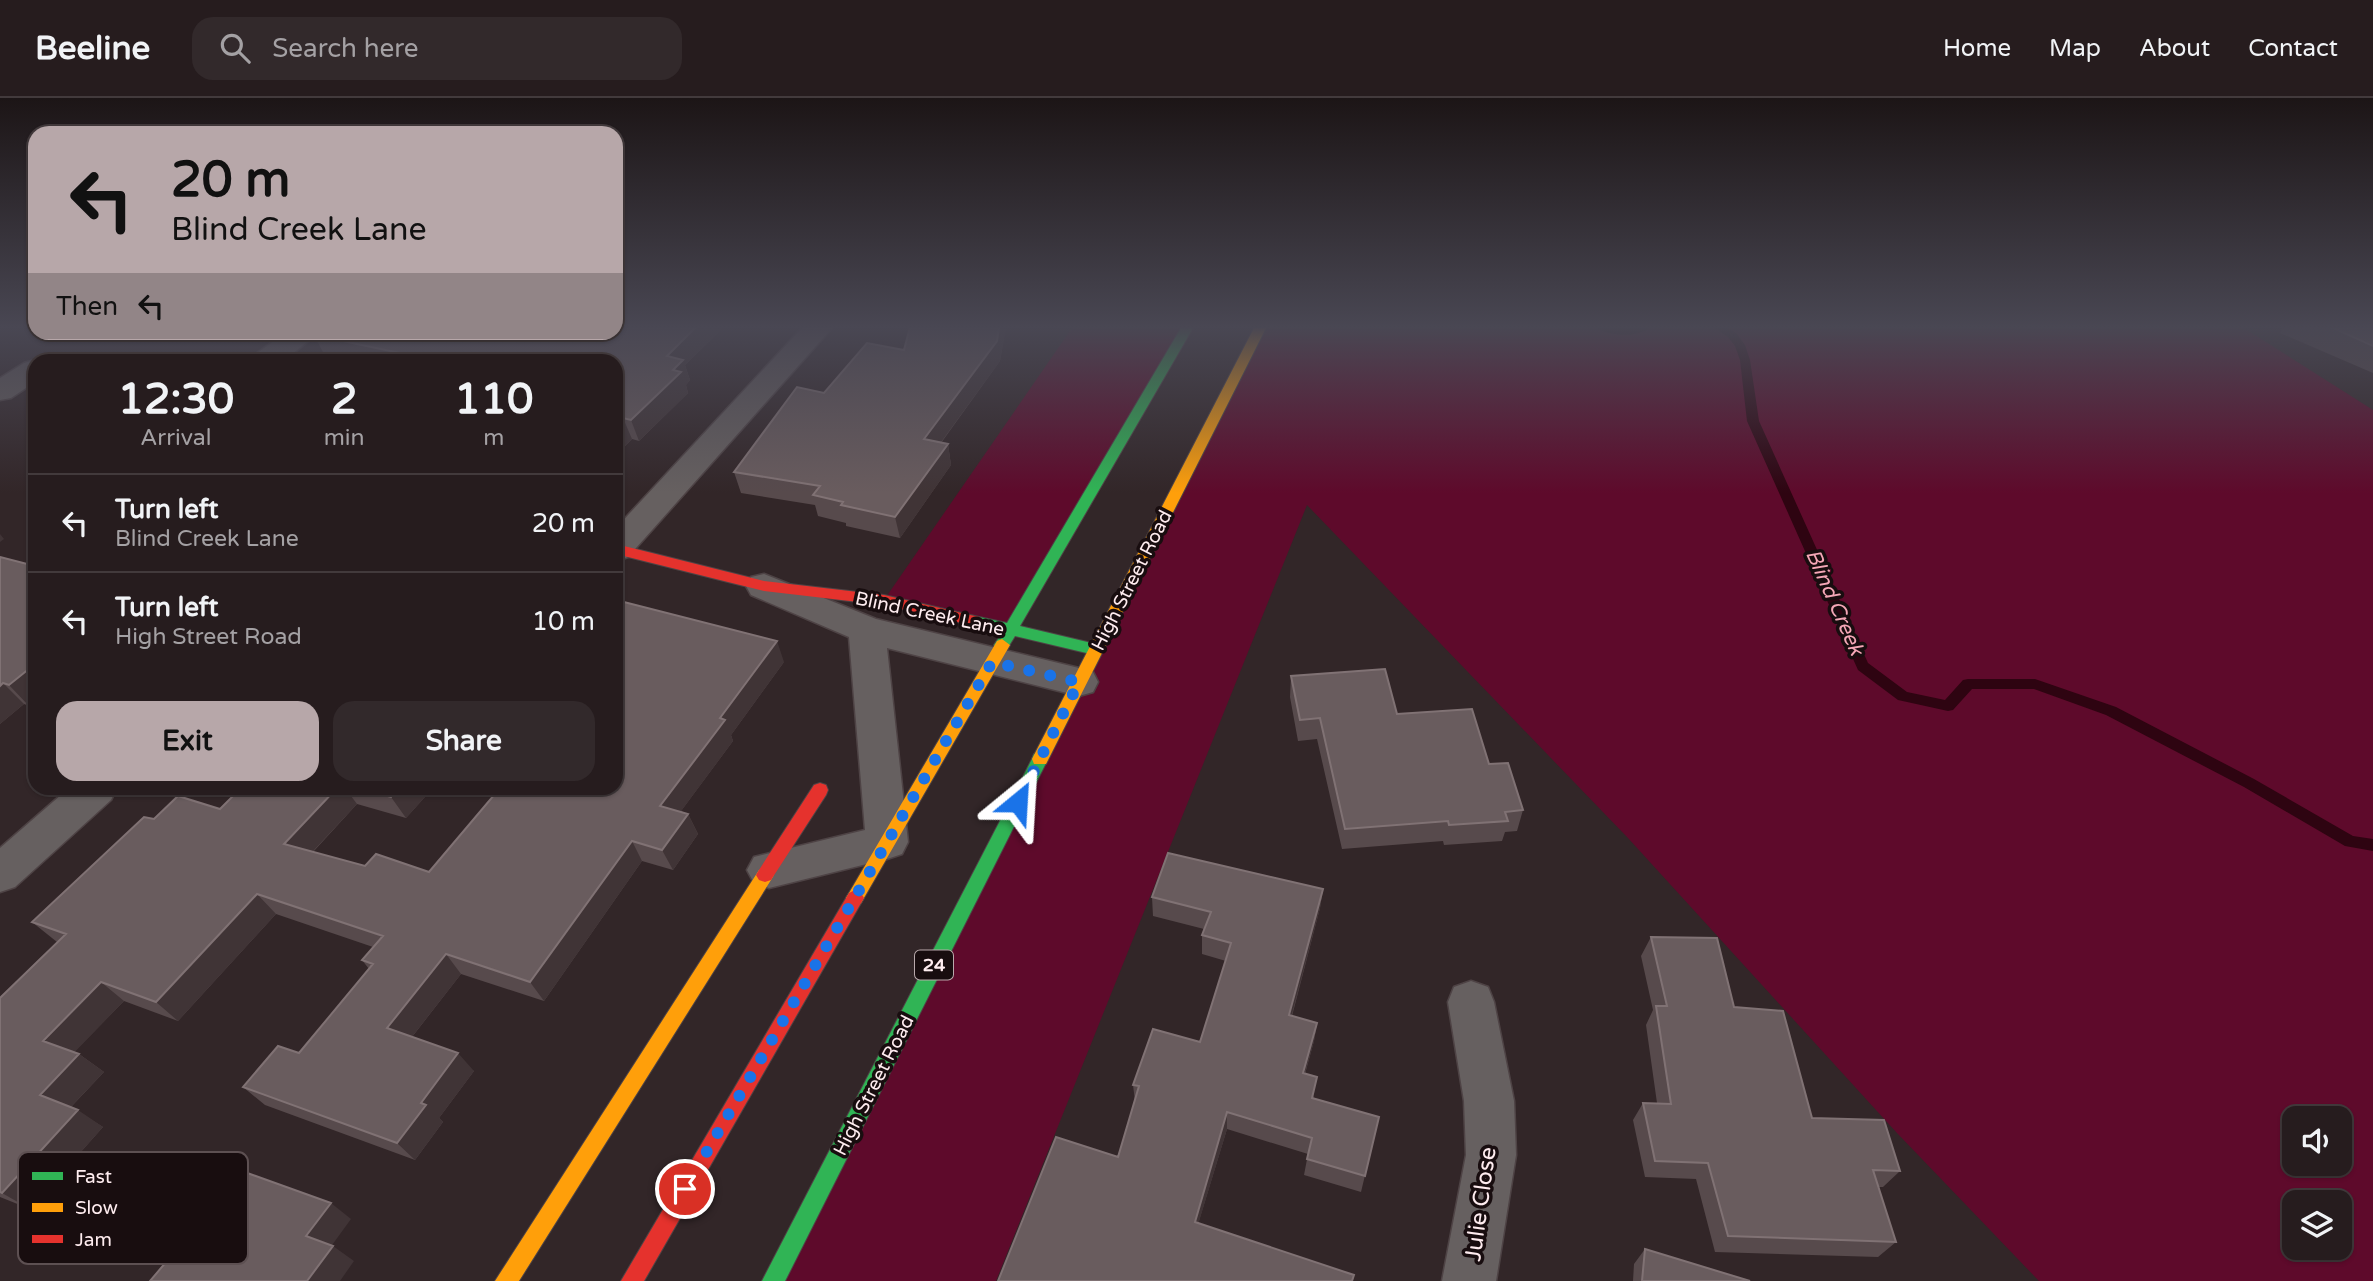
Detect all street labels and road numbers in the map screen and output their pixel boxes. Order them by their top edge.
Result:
street label: High Street Road [1087,507,1177,654]
street label: Blind Creek Lane [853,587,1006,641]
road number: 24 [915,950,953,980]
street label: High Street Road [829,1012,919,1159]
street label: Julie Close [1459,1145,1503,1263]

